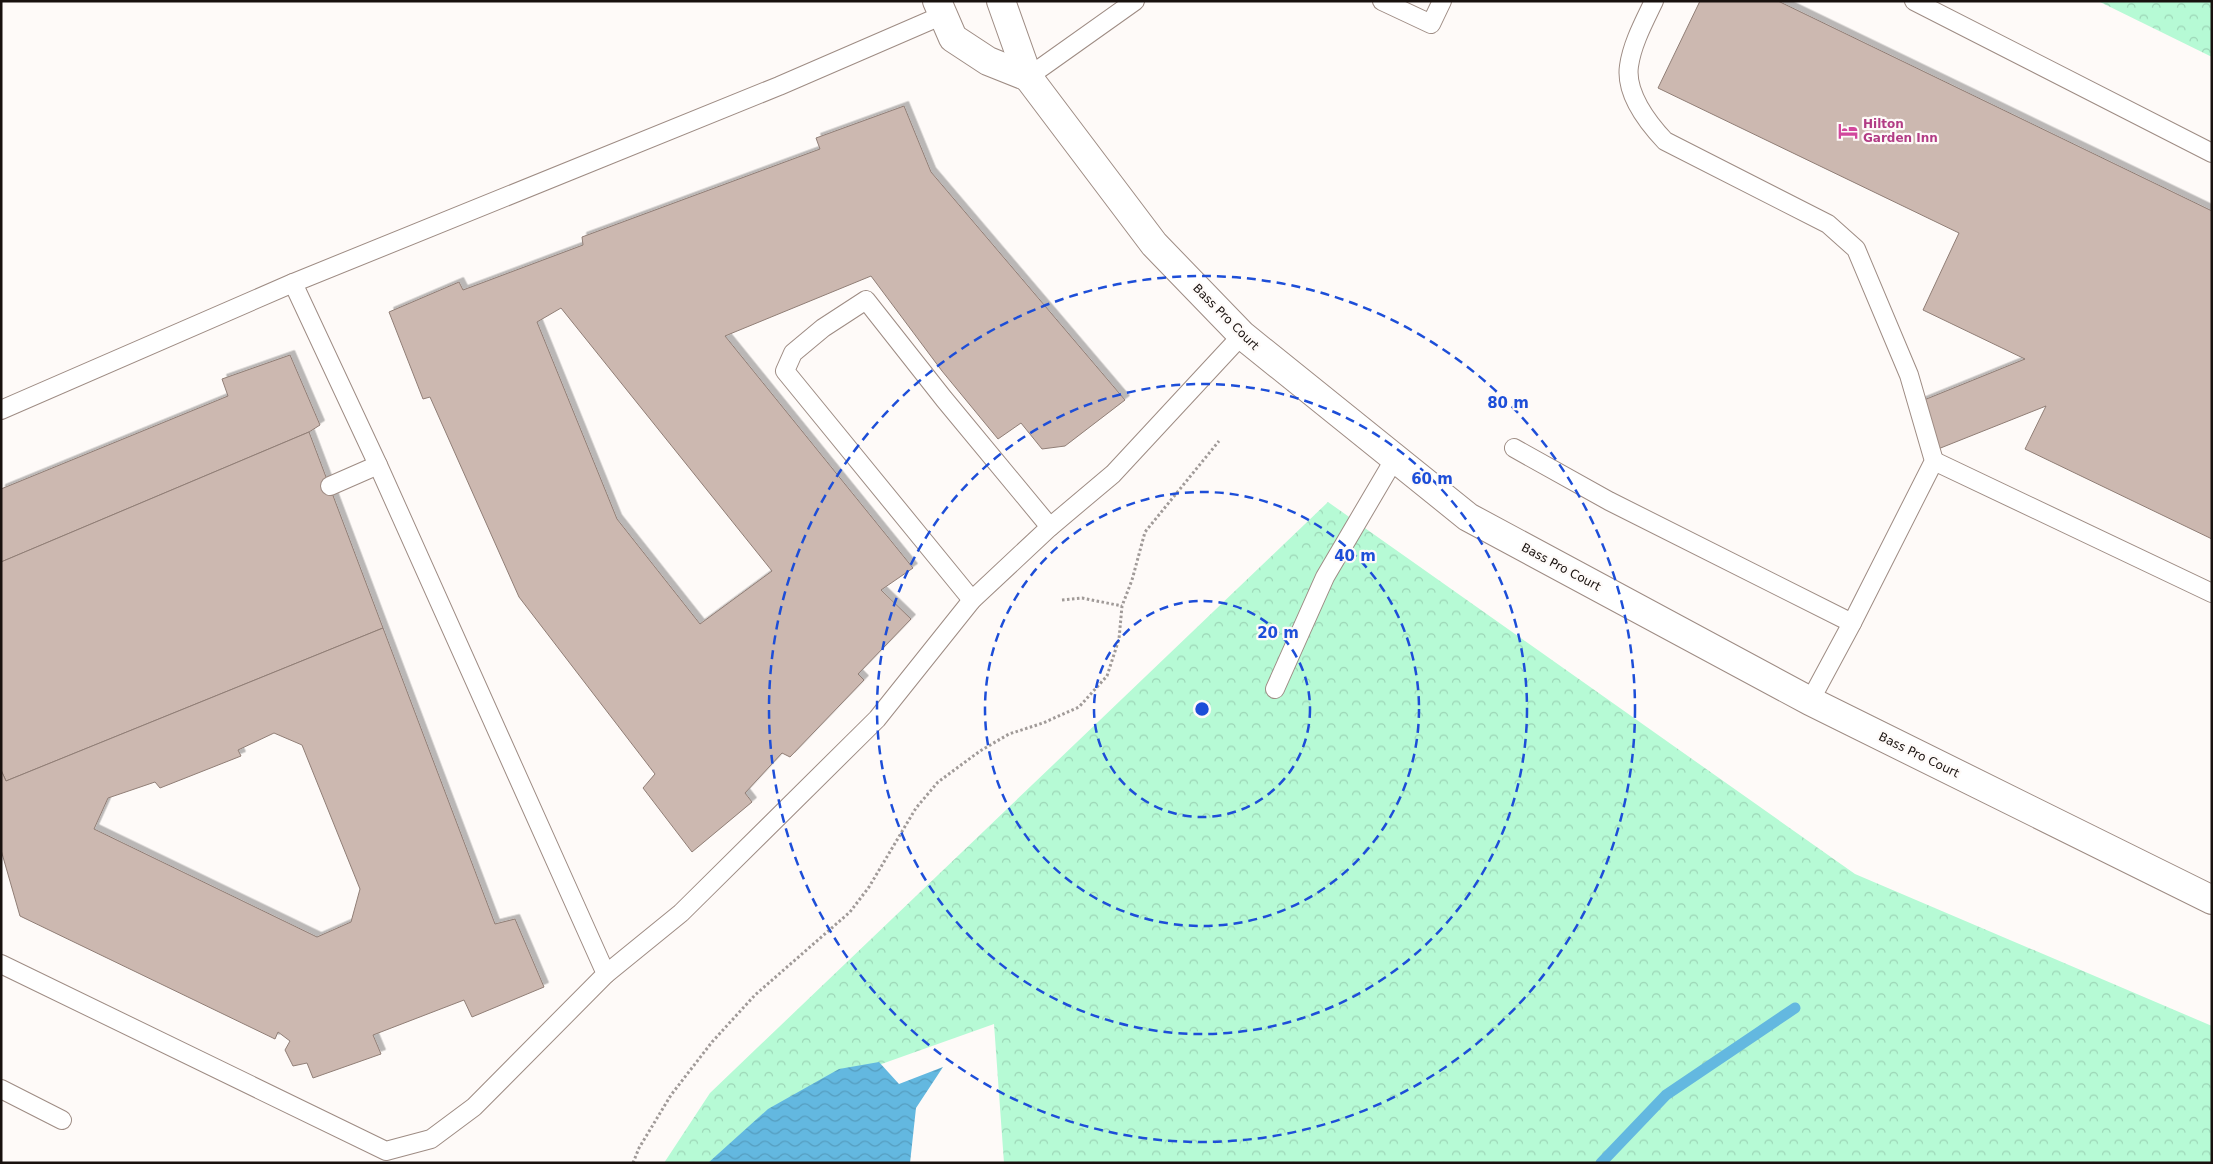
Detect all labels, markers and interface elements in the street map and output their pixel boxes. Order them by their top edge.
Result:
place label: Hilton Garden Inn [1863,117,1938,145]
hotel icon: Hilton Garden Inn [1837,120,1859,142]
street label: Bass Pro Court [1190,281,1262,353]
text: 80 m [1487,394,1529,412]
text: 60 m [1411,470,1453,488]
street label: Bass Pro Court [1519,540,1603,594]
text: 40 m [1334,547,1376,565]
text: 20 m [1257,624,1299,642]
centre of rings [1193,700,1211,718]
street label: Bass Pro Court [1877,729,1962,781]

